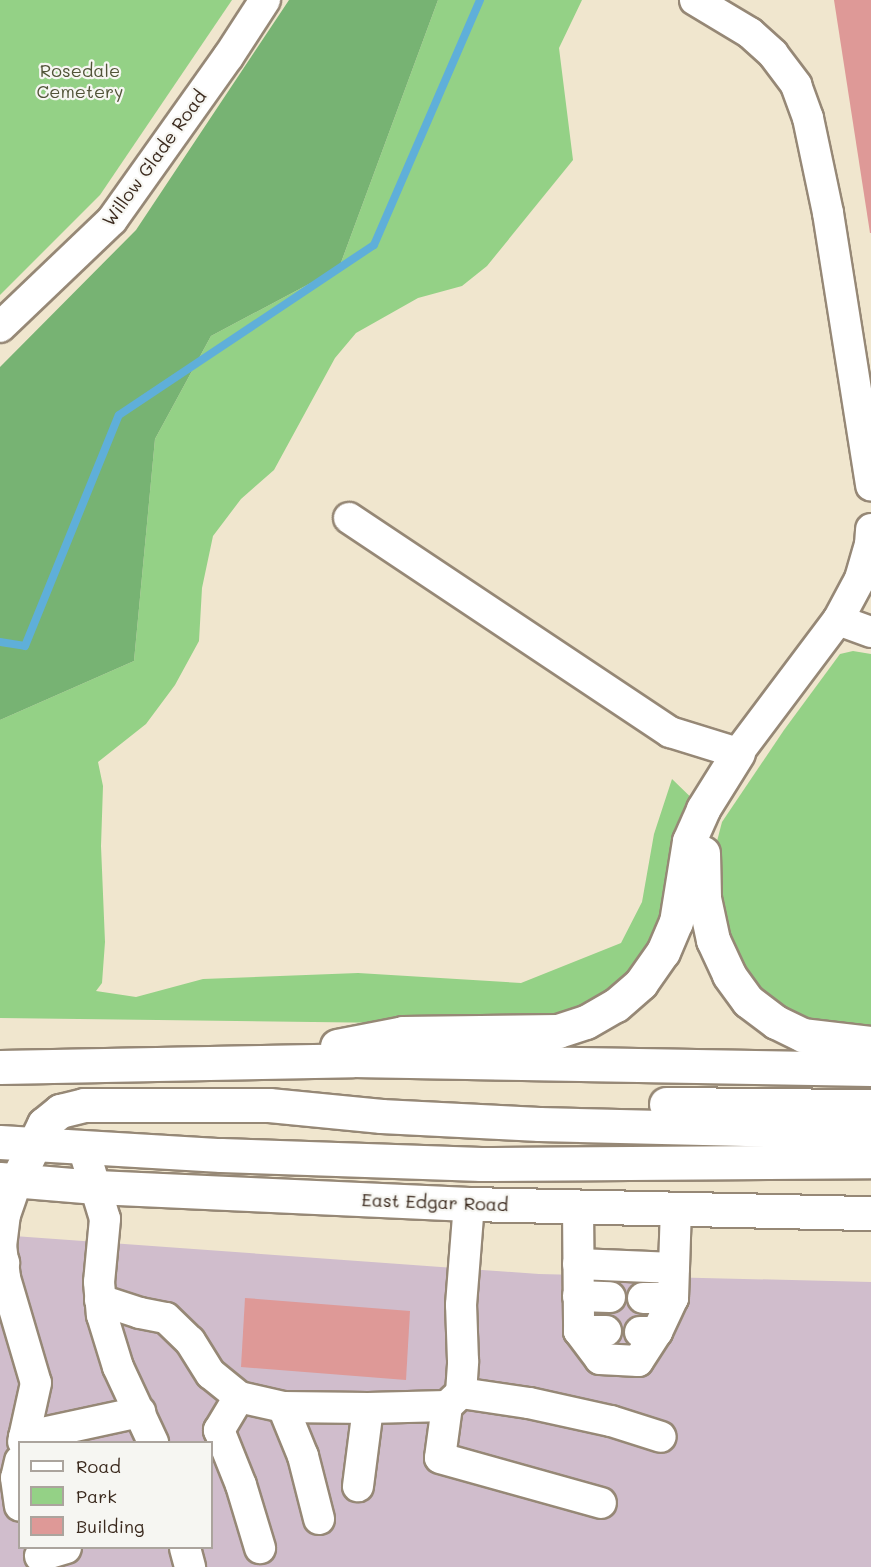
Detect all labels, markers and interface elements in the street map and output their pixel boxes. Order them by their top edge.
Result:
park label: Rosedale Cemetery [37,60,123,103]
street label: Willow Glade Road [97,86,211,230]
street label: East Edgar Road [361,1189,509,1215]
legend [18,1441,213,1549]
text: Road [76,1454,121,1478]
text: Park [76,1484,117,1508]
text: Building [76,1514,144,1538]

